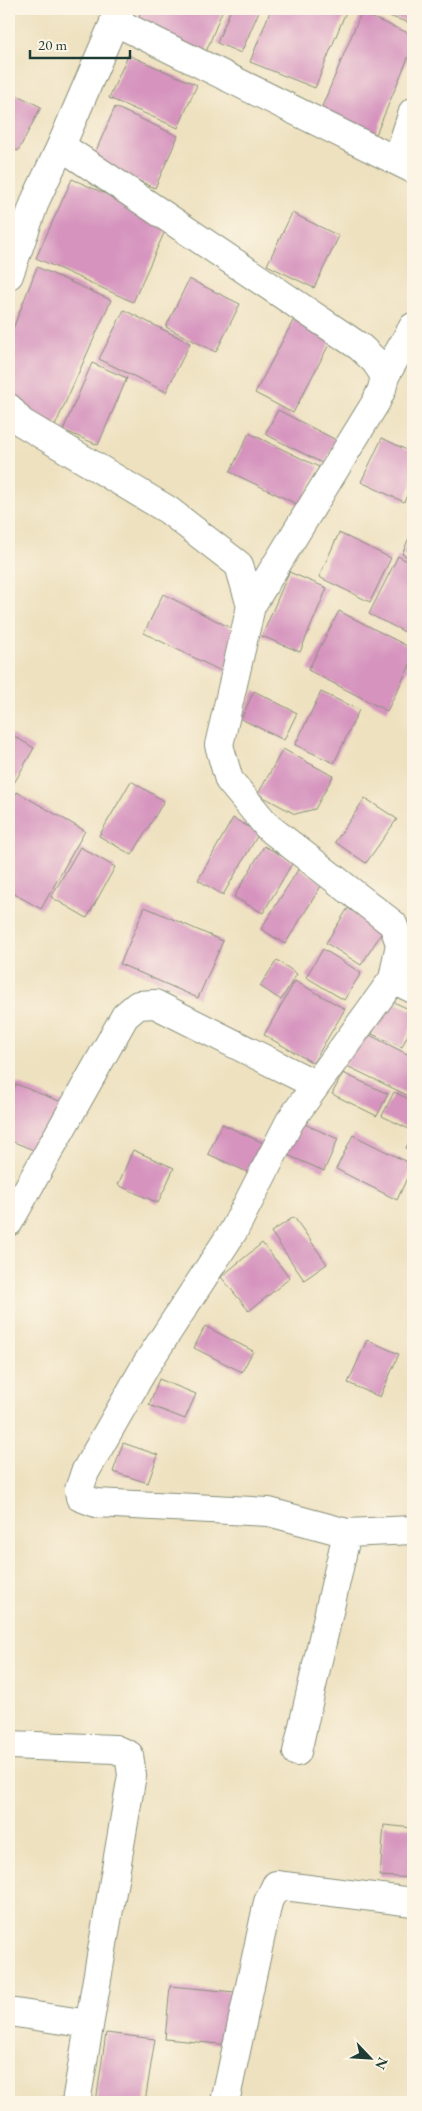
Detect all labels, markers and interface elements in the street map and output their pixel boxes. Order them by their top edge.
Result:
scale bar [30,28,130,60]
text: 20 m [38,35,67,54]
north arrow [344,2034,394,2084]
text: N [371,2055,392,2073]

